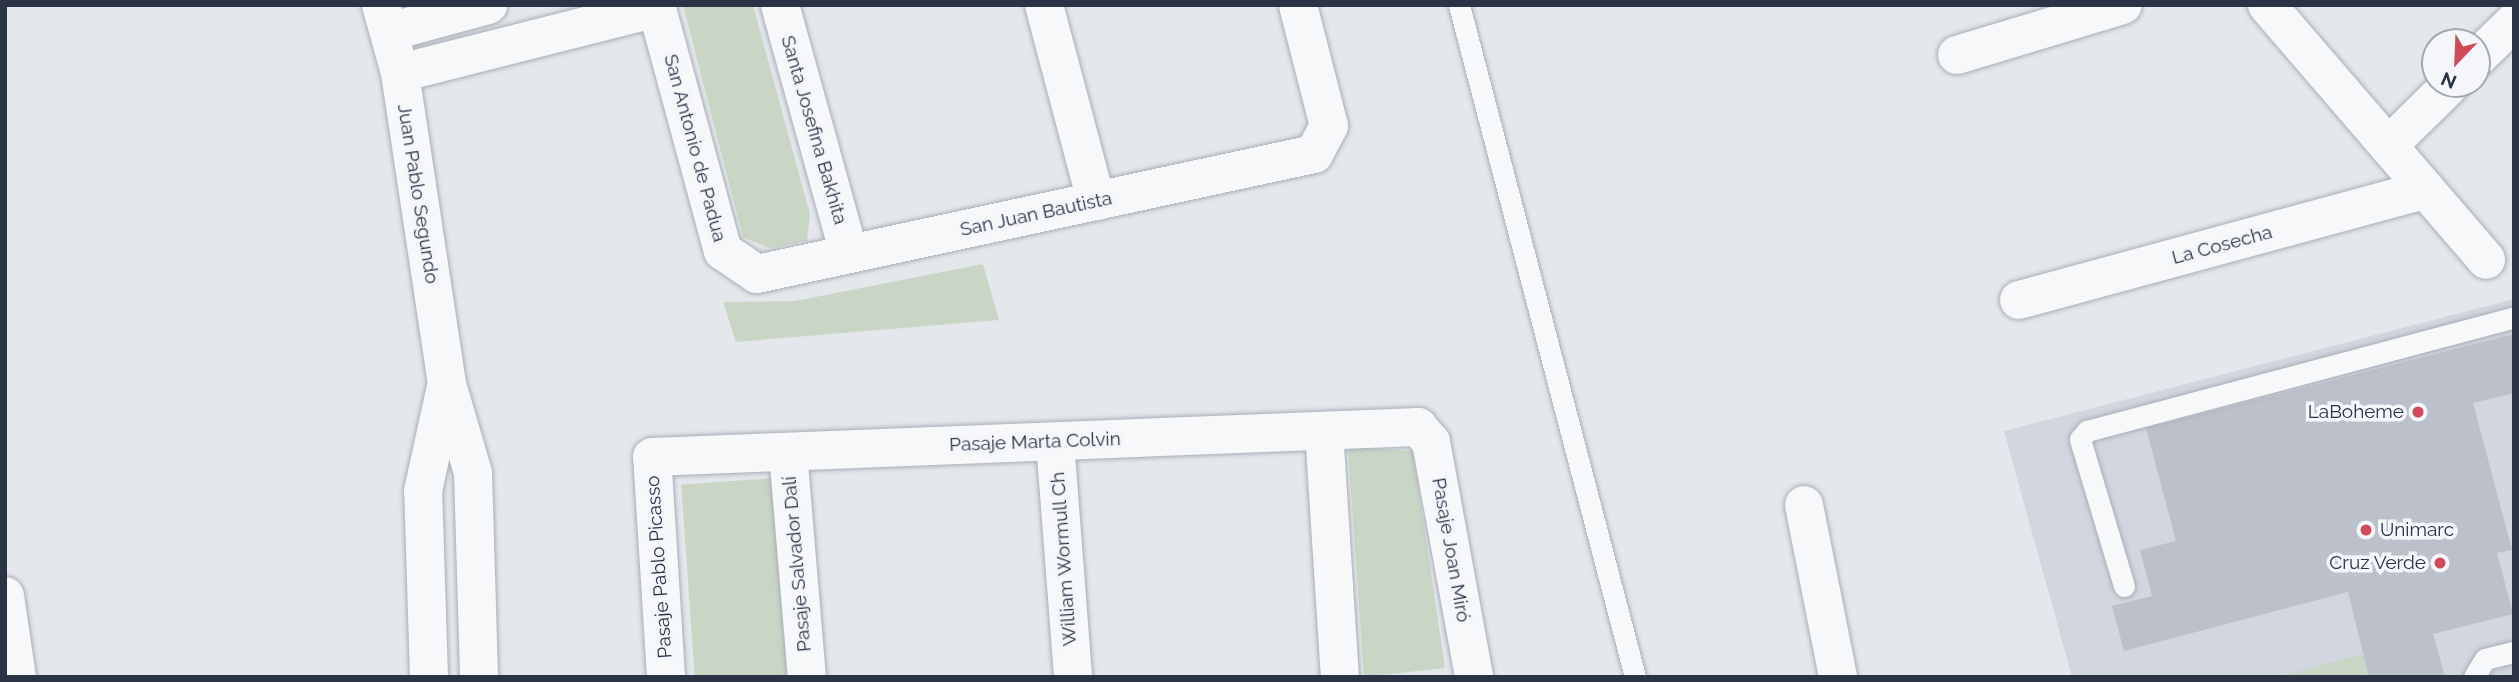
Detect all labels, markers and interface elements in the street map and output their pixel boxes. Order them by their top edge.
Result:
north arrow [2421,28,2491,98]
street label: Santa Josefina Bakhita [776,33,852,227]
street label: San Antonio de Padua [659,51,731,245]
text: N [2438,68,2460,93]
street label: Juan Pablo Segundo [393,103,443,285]
street label: San Juan Bautista [958,187,1114,241]
street label: La Cosecha [2169,221,2275,269]
place label: LaBoheme [2308,401,2404,423]
marker: LaBoheme [2410,404,2426,420]
street label: Pasaje Marta Colvin [949,428,1121,456]
street label: William Wormull Ch [1046,471,1082,647]
street label: Pasaje Pablo Picasso [641,475,677,659]
street label: Pasaje Salvador Dalí [778,475,816,653]
street label: Pasaje Joan Miró [1427,476,1475,624]
place label: Unimarc [2380,519,2454,541]
marker: Unimarc [2358,522,2374,538]
place label: Cruz Verde [2329,552,2426,574]
marker: Cruz Verde [2432,555,2448,571]

